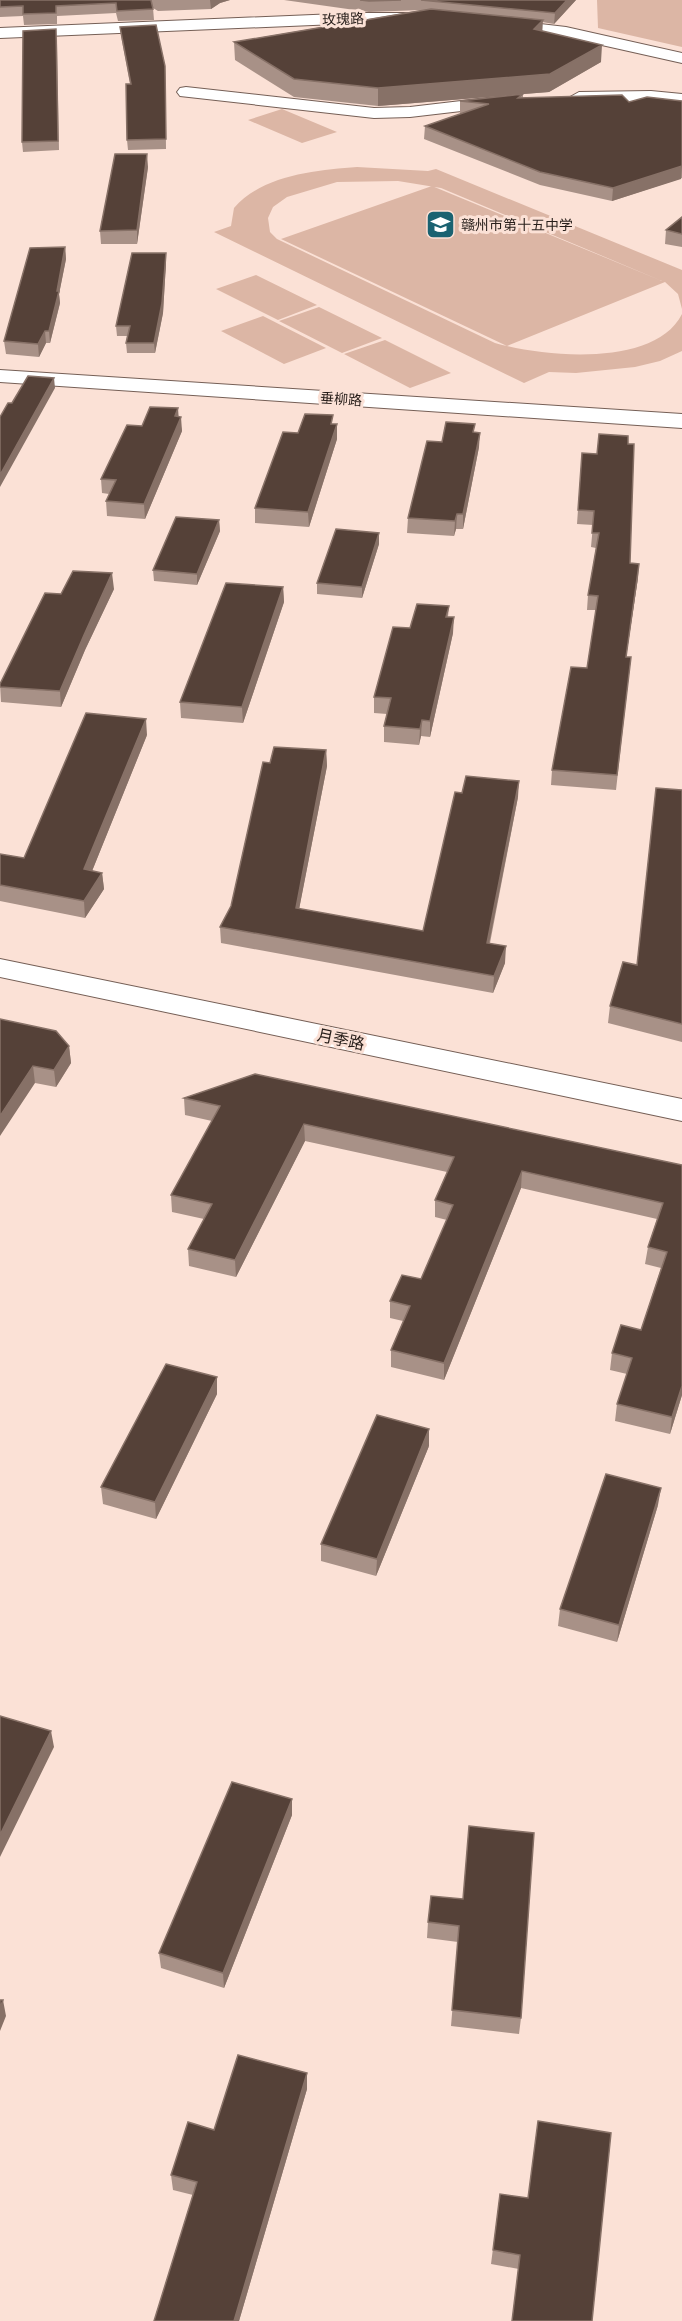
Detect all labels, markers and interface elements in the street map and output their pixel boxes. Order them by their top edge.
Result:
street label: 玫瑰路 [322,9,364,29]
school or university icon: 赣州市第十五中学 [424,209,456,241]
place label: 赣州市第十五中学 [461,216,573,234]
street label: 垂柳路 [319,389,363,409]
street label: 月季路 [315,1024,367,1054]

